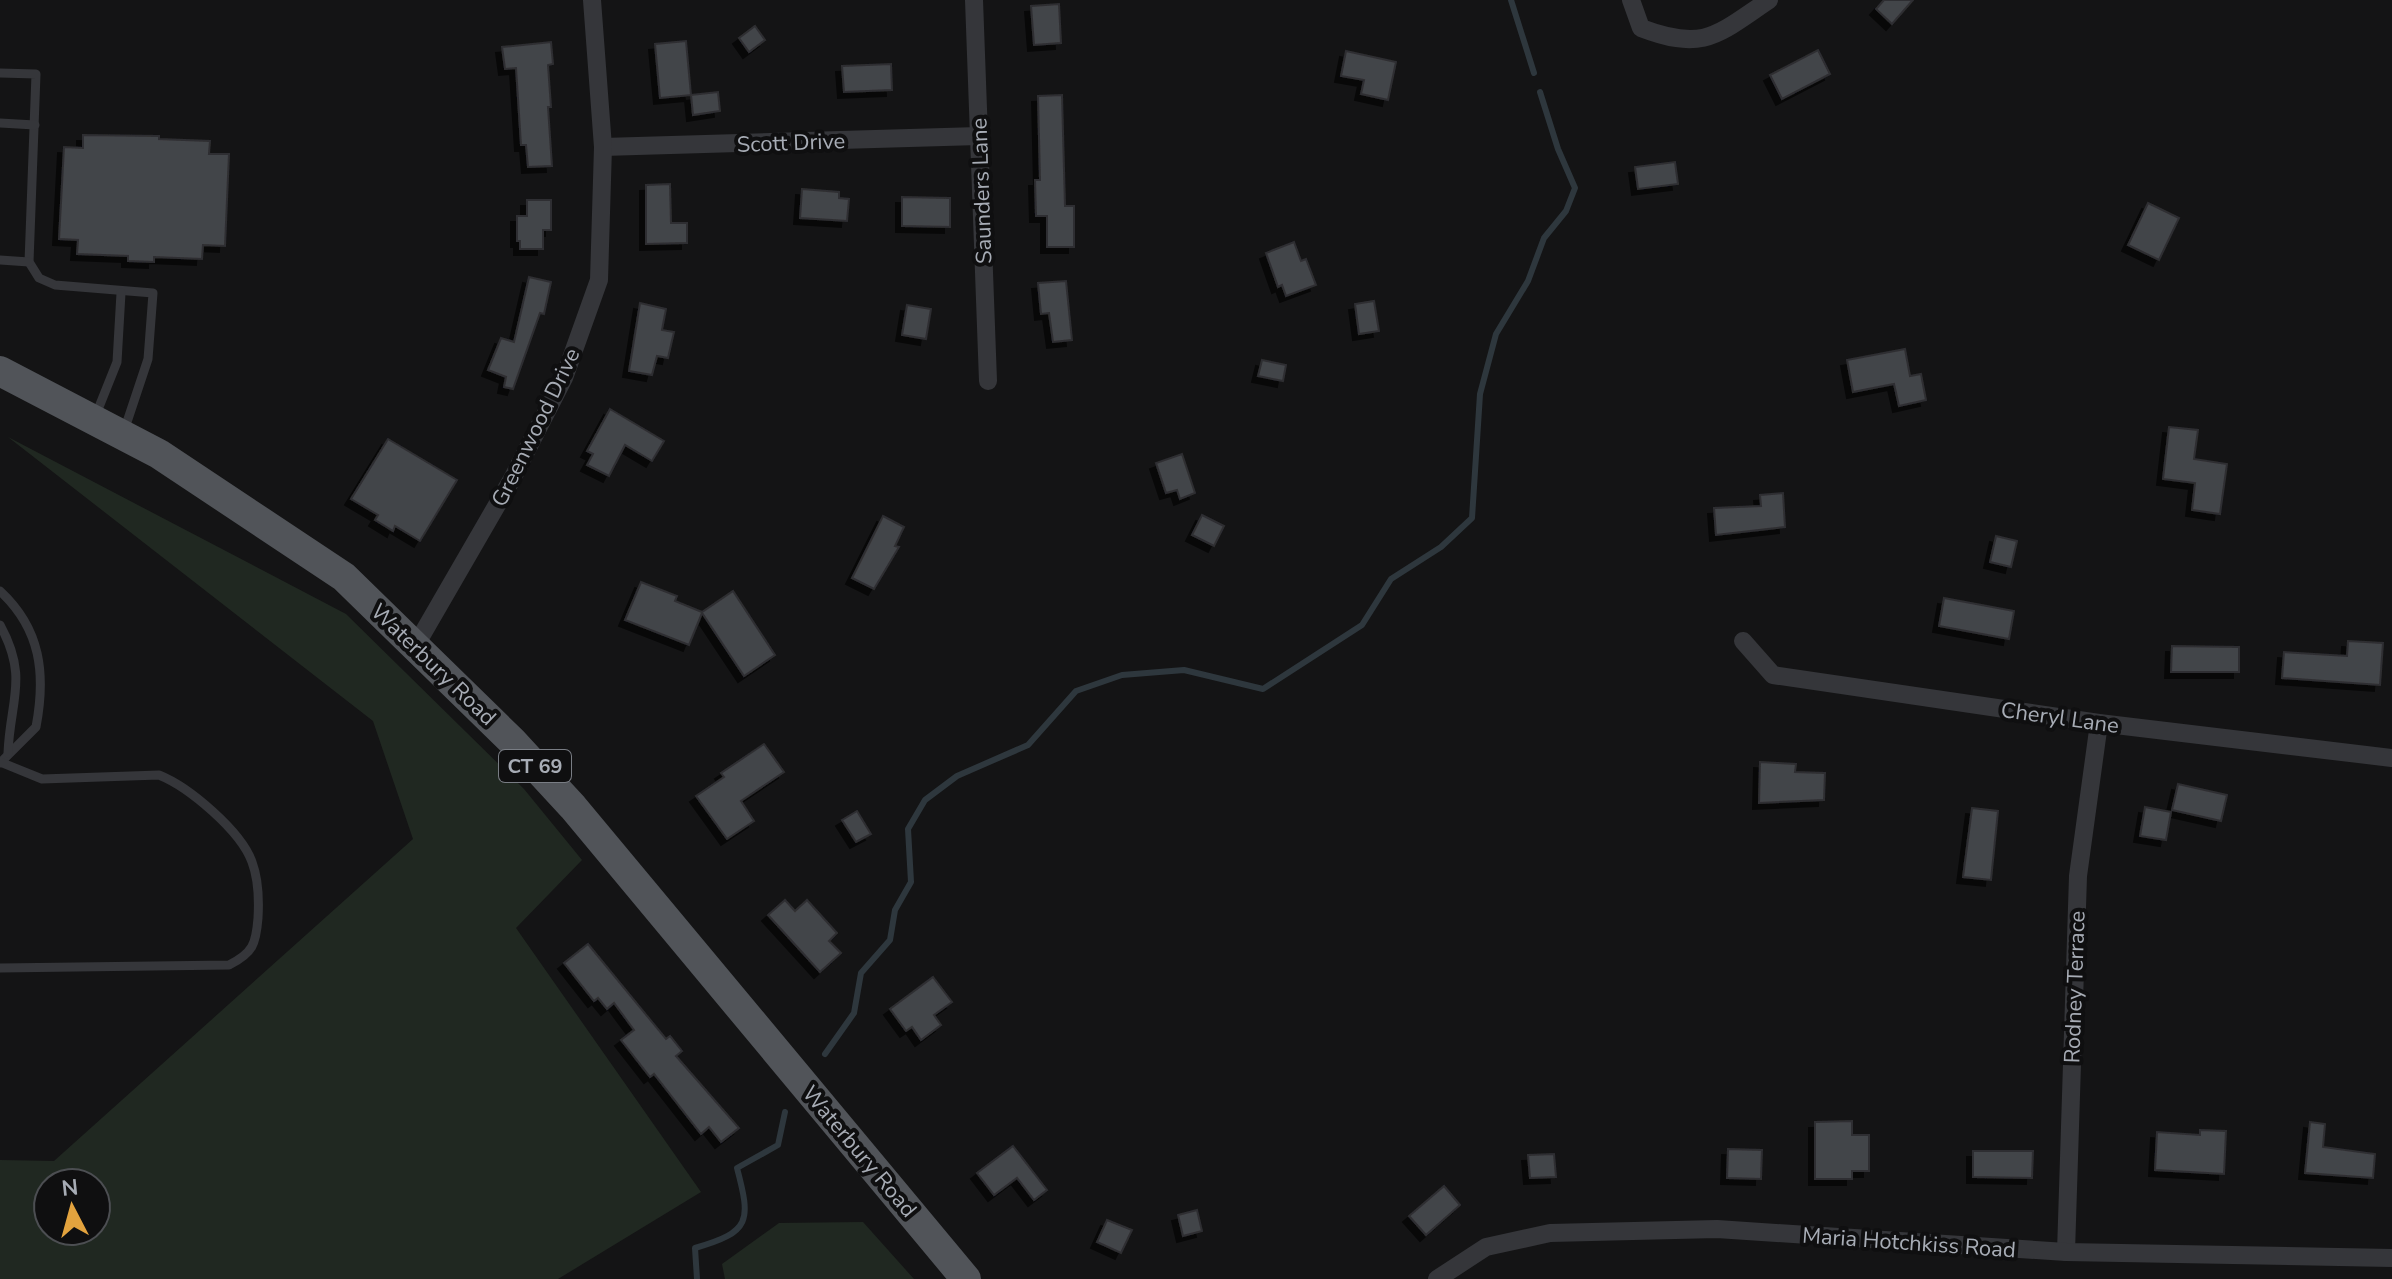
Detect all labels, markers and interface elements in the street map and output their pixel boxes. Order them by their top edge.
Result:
street label: Saunders Lane [964,117,1000,265]
street label: Scott Drive [736,126,846,160]
street label: Greenwood Drive [485,343,587,512]
street label: Waterbury Road [364,597,503,732]
street label: Cheryl Lane [1999,695,2121,741]
road number: CT 69 [499,750,571,782]
street label: Rodney Terrace [2057,910,2093,1064]
street label: Waterbury Road [795,1079,923,1224]
north arrow [32,1167,112,1247]
text: N [60,1172,80,1204]
street label: Maria Hotchkiss Road [1801,1221,2017,1265]

